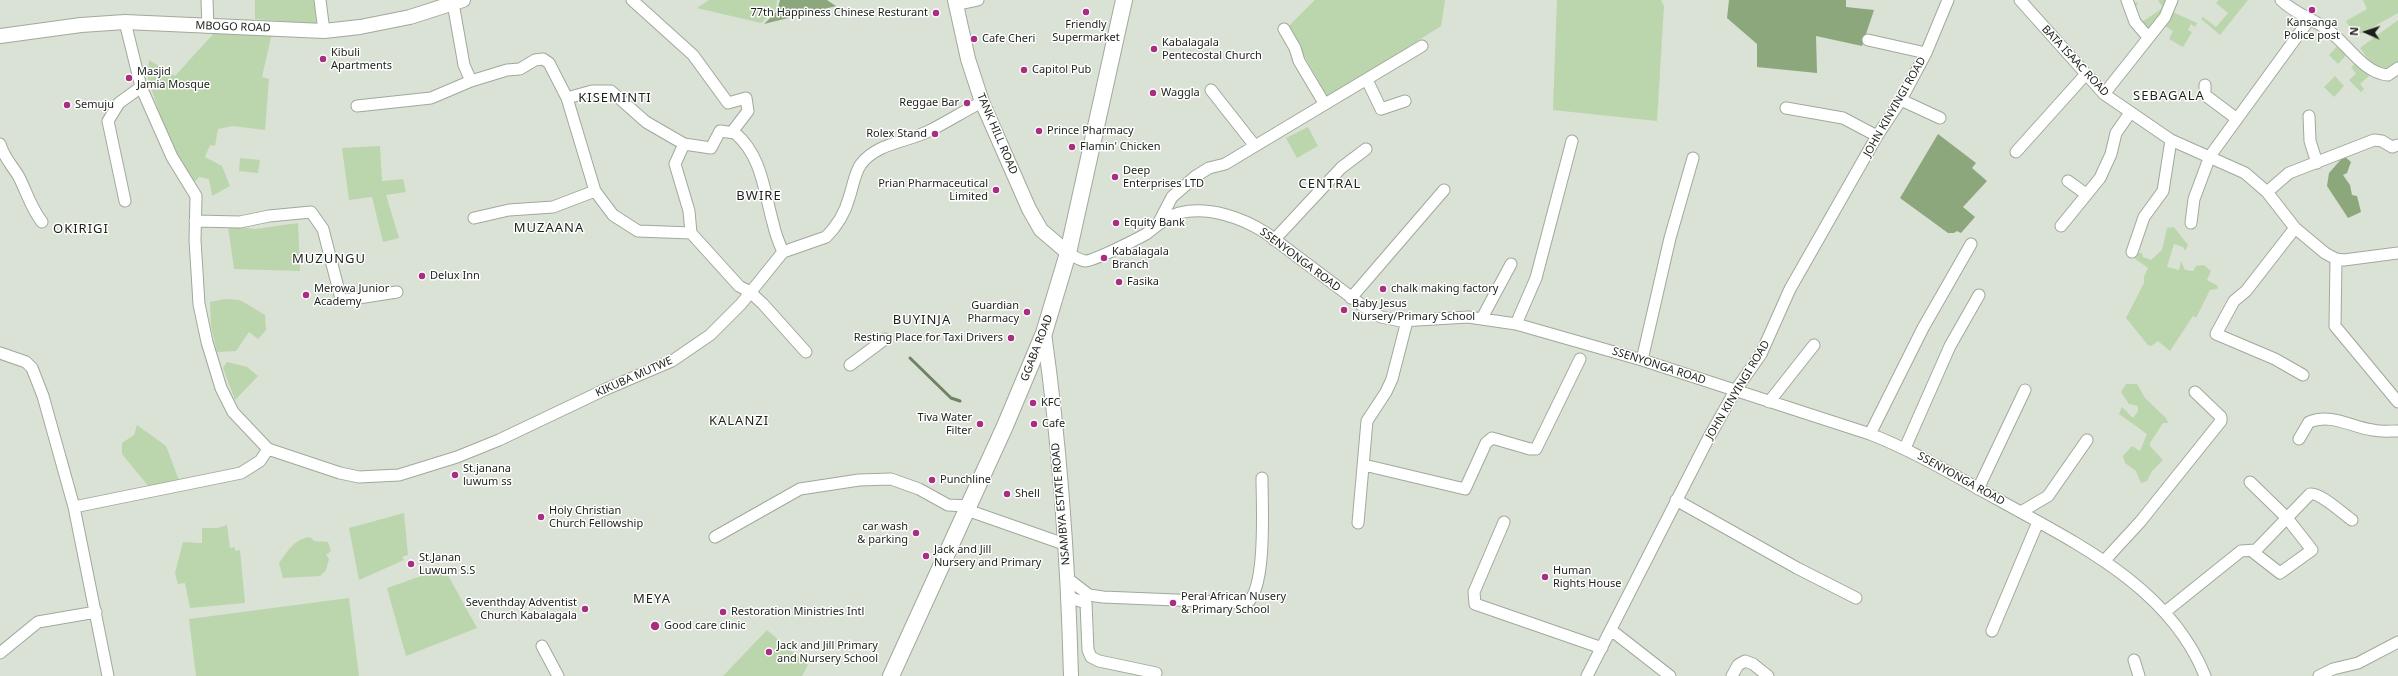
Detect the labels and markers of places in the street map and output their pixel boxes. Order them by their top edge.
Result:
marker: Kansanga Police post [2307,5,2317,15]
place label: 77th Happiness Chinese Resturant [750,6,928,20]
marker: Friendly Supermarket [1081,7,1091,17]
marker: 77th Happiness Chinese Resturant [931,8,941,18]
place label: Kansanga Police post [2284,16,2340,42]
place label: Friendly Supermarket [1052,18,1120,44]
place label: Cafe Cheri [982,32,1035,46]
marker: Cafe Cheri [969,34,979,44]
place label: Kabalagala Pentecostal Church [1162,36,1262,62]
marker: Kabalagala Pentecostal Church [1149,44,1159,54]
place label: Kibuli Apartments [331,46,392,72]
marker: Kibuli Apartments [318,54,328,64]
place label: Capitol Pub [1032,63,1091,77]
place label: Masjid Jamia Mosque [137,65,210,91]
marker: Capitol Pub [1019,65,1029,75]
marker: Masjid Jamia Mosque [124,73,134,83]
place label: Waggla [1161,86,1200,100]
marker: Waggla [1148,88,1158,98]
place label: Reggae Bar [899,96,959,110]
place label: Semuju [75,98,114,112]
marker: Reggae Bar [962,98,972,108]
marker: Semuju [62,100,72,110]
place label: Prince Pharmacy [1047,124,1134,138]
marker: Prince Pharmacy [1034,126,1044,136]
place label: Rolex Stand [866,127,927,141]
marker: Rolex Stand [930,129,940,139]
place label: Flamin' Chicken [1080,140,1161,154]
marker: Flamin' Chicken [1067,142,1077,152]
place label: Deep Enterprises LTD [1123,164,1204,190]
marker: Deep Enterprises LTD [1110,172,1120,182]
place label: Prian Pharmaceutical Limited [878,177,988,203]
marker: Prian Pharmaceutical Limited [991,185,1001,195]
place label: Equity Bank [1124,216,1185,230]
marker: Equity Bank [1111,218,1121,228]
place label: Kabalagala Branch [1112,245,1169,271]
marker: Kabalagala Branch [1099,253,1109,263]
place label: Delux Inn [430,269,480,283]
marker: Delux Inn [417,271,427,281]
place label: Fasika [1127,275,1159,289]
marker: Fasika [1114,277,1124,287]
place label: Merowa Junior Academy [314,282,389,308]
place label: chalk making factory [1391,282,1498,296]
marker: chalk making factory [1378,284,1388,294]
marker: Merowa Junior Academy [301,290,311,300]
place label: Baby Jesus Nursery/Primary School [1352,297,1475,323]
place label: Guardian Pharmacy [967,299,1019,325]
marker: Baby Jesus Nursery/Primary School [1339,305,1349,315]
marker: Guardian Pharmacy [1022,307,1032,317]
place label: Resting Place for Taxi Drivers [854,331,1003,345]
marker: Resting Place for Taxi Drivers [1006,333,1016,343]
place label: KFC [1041,396,1060,410]
marker: KFC [1028,398,1038,408]
place label: Tiva Water Filter [918,411,972,437]
place label: Cafe [1042,417,1065,431]
marker: Tiva Water Filter [975,419,985,429]
marker: Cafe [1029,419,1039,429]
place label: St.janana luwum ss [463,462,512,488]
marker: St.janana luwum ss [450,470,460,480]
place label: Punchline [940,473,991,487]
marker: Punchline [927,475,937,485]
place label: Shell [1015,487,1040,501]
marker: Shell [1002,489,1012,499]
place label: Holy Christian Church Fellowship [549,504,643,530]
marker: Holy Christian Church Fellowship [536,512,546,522]
place label: car wash & parking [857,520,908,546]
marker: car wash & parking [911,528,921,538]
place label: Jack and Jill Nursery and Primary [934,543,1041,569]
place label: St.Janan Luwum S.S [419,551,475,577]
marker: Jack and Jill Nursery and Primary [921,551,931,561]
marker: St.Janan Luwum S.S [406,559,416,569]
place label: Human Rights House [1553,564,1621,590]
marker: Human Rights House [1540,572,1550,582]
place label: Peral African Nusery & Primary School [1181,590,1286,616]
place label: Seventhday Adventist Church Kabalagala [466,596,577,622]
marker: Peral African Nusery & Primary School [1168,598,1178,608]
marker: Seventhday Adventist Church Kabalagala [580,604,590,614]
place label: Restoration Ministries Intl [731,605,864,619]
marker: Restoration Ministries Intl [718,607,728,617]
place label: Good care clinic [664,619,746,633]
marker: Good care clinic [649,620,661,632]
place label: Jack and Jill Primary and Nursery School [777,639,878,665]
marker: Jack and Jill Primary and Nursery School [764,647,774,657]

